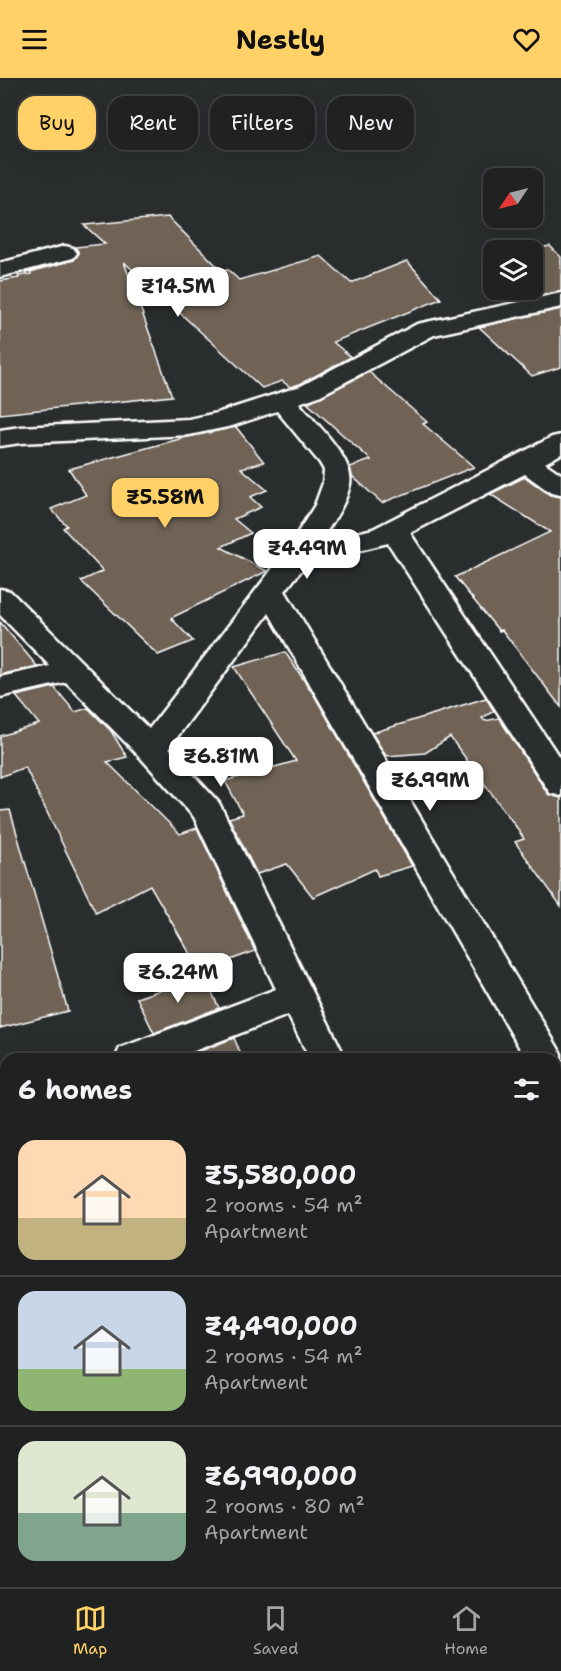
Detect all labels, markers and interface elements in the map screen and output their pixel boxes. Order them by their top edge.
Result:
text: Nestly [236,21,325,58]
icon: menu [18,23,51,56]
icon: heart [510,23,543,56]
chip: Buy [18,96,96,150]
chip: Rent [108,96,198,150]
chip: Filters [210,96,315,150]
chip: New [327,96,414,150]
north arrow [483,168,543,228]
map controls [483,168,543,300]
button: layers [483,240,543,300]
pin: ₹14.5M [129,267,227,318]
text: ₹14.5M [141,273,215,299]
pin: ₹5.58M [116,478,214,529]
text: ₹5.58M [126,484,204,510]
pin: ₹4.49M [258,529,356,580]
text: ₹4.49M [267,535,347,561]
pin: ₹6.81M [172,737,270,788]
text: ₹6.81M [183,743,259,769]
pin: ₹6.99M [381,761,479,812]
text: ₹6.99M [390,767,470,793]
pin: ₹6.24M [129,953,227,1004]
text: ₹6.24M [138,959,218,985]
text: 6 homes [18,1072,132,1107]
icon: filters [510,1073,543,1106]
text: ₹5,580,000 [204,1157,356,1192]
icon: home [66,1164,138,1236]
text: 2 rooms · 54 m² [204,1192,363,1218]
text: Apartment [204,1218,308,1244]
text: ₹4,490,000 [204,1308,358,1343]
icon: home [66,1315,138,1387]
text: 2 rooms · 54 m² [204,1343,363,1369]
text: Apartment [204,1369,308,1395]
text: ₹6,990,000 [204,1458,357,1493]
icon: home [66,1465,138,1537]
text: 2 rooms · 80 m² [204,1493,365,1519]
text: Apartment [204,1519,308,1545]
tab: Map [73,1602,107,1659]
tab: Saved [253,1602,298,1659]
tab: Home [444,1602,488,1659]

